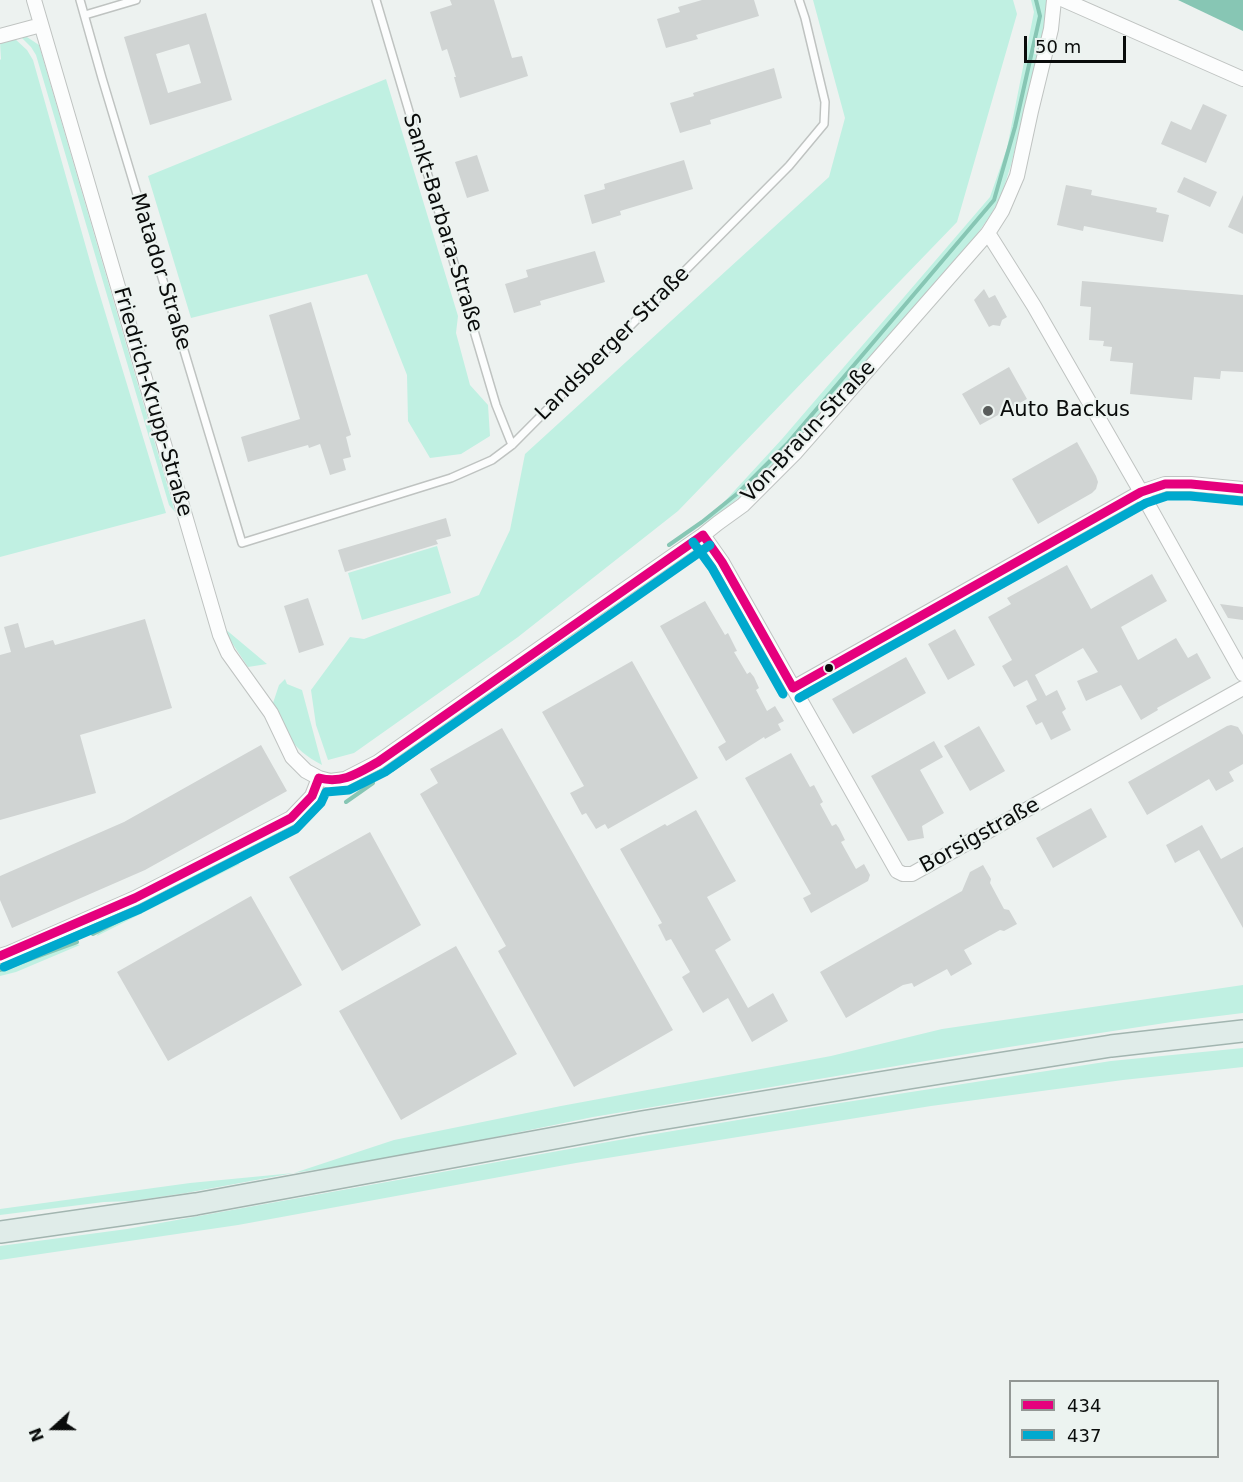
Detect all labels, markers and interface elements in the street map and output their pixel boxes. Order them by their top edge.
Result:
scale bar [1027,24,1129,62]
text: 50 m [1035,36,1081,57]
street label: Sankt-Barbara-Straße [397,111,487,335]
street label: Matador Straße [124,190,196,354]
street label: Landsberger Straße [531,262,695,426]
street label: Friedrich-Krupp-Straße [107,284,197,520]
street label: Von-Braun-Straße [737,356,881,508]
place label: Auto Backus [1000,398,1130,424]
marker: Auto Backus [981,404,995,418]
unlabelled marker [823,662,835,674]
street label: Borsigstraße [916,793,1044,879]
legend [1009,1380,1219,1458]
text: 434 [1067,1395,1101,1416]
north arrow [24,1398,84,1458]
text: N [25,1425,48,1444]
text: 437 [1067,1425,1101,1446]

